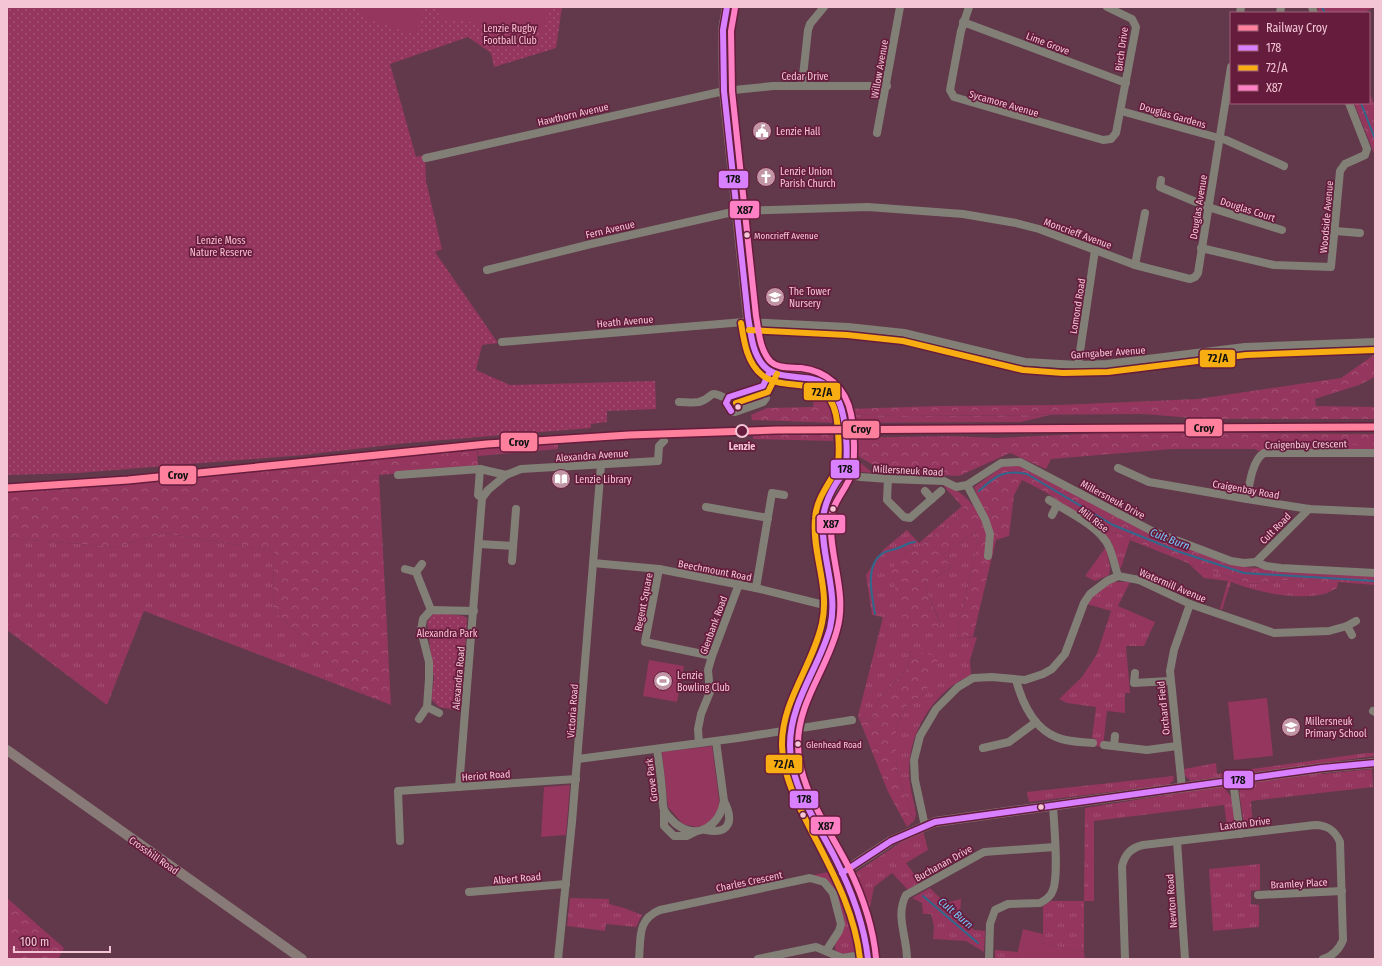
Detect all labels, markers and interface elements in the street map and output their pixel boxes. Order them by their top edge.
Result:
legend [1230,12,1370,104]
text: Railway Croy [1266,21,1328,35]
park label: Lenzie Rugby Football Club [483,23,537,47]
street label: Birch Drive [1113,26,1131,72]
street label: Lime Grove [1024,30,1071,58]
street label: Willow Avenue [869,39,891,99]
text: 178 [1266,41,1281,55]
text: 72/A [1266,61,1288,75]
street label: Cedar Drive [781,71,829,83]
text: X87 [1266,81,1283,95]
street label: Sycamore Avenue [968,88,1040,120]
street label: Hawthorn Avenue [537,101,610,129]
street label: Douglas Gardens [1138,101,1207,131]
public building icon: Lenzie Hall [751,120,773,142]
place label: Lenzie Hall [776,126,821,138]
church icon: Lenzie Union Parish Church [755,166,777,188]
place label: Lenzie Union Parish Church [780,166,836,190]
line badge: 178 [718,170,749,189]
text: 178 [726,173,741,186]
street label: Douglas Avenue [1188,174,1210,240]
street label: Woodside Avenue [1318,180,1336,254]
street label: Douglas Court [1219,195,1277,225]
line badge: X87 [729,200,760,219]
text: X87 [736,204,753,217]
street label: Moncrieff Avenue [1042,216,1113,252]
street label: Fern Avenue [584,218,636,241]
marker: Moncrieff Avenue [742,230,752,240]
place label: Moncrieff Avenue [754,231,819,241]
park label: Lenzie Moss Nature Reserve [190,235,252,259]
street label: Lomond Road [1068,277,1088,335]
school or university icon: The Tower Nursery [764,286,786,308]
place label: The Tower Nursery [789,286,831,310]
street label: Heath Avenue [596,314,654,330]
street label: Garngaber Avenue [1070,344,1146,362]
line badge: 72/A [1199,349,1236,368]
text: 72/A [1208,352,1229,365]
line badge: 72/A [803,382,841,401]
text: 72/A [812,386,833,399]
unlabelled marker [733,402,743,412]
line badge: Croy [1185,418,1223,437]
line badge: Croy [842,420,880,439]
text: Croy [1194,422,1215,435]
text: Croy [851,423,872,436]
marker: Lenzie [735,424,749,438]
line badge: Croy [500,432,538,452]
text: Croy [509,436,530,449]
street label: Craigenbay Crescent [1265,438,1348,452]
place label: Lenzie [729,441,755,453]
street label: Alexandra Avenue [555,447,629,465]
line badge: 178 [830,459,860,479]
text: 178 [838,463,853,476]
street label: Millersneuk Road [872,463,944,479]
line badge: Croy [159,465,197,485]
library icon: Lenzie Library [550,468,572,490]
text: Croy [168,469,189,482]
place label: Lenzie Library [575,474,632,486]
street label: Millersneuk Drive [1078,478,1147,522]
street label: Craigenbay Road [1211,478,1280,502]
unlabelled marker [828,504,838,514]
street label: Mill Rise [1076,504,1111,535]
street label: Cult Road [1258,511,1294,547]
line badge: X87 [816,514,846,534]
text: X87 [822,518,839,531]
water label: Cult Burn [1148,526,1192,553]
street label: Beechmount Road [677,558,753,584]
street label: Watermill Avenue [1137,566,1208,605]
street label: Regent Square [632,572,656,632]
street label: Glenbank Road [698,594,730,656]
park label: Alexandra Park [417,628,478,640]
street label: Alexandra Road [450,646,468,710]
sports icon: Lenzie Bowling Club [652,670,674,692]
place label: Lenzie Bowling Club [677,670,730,694]
street label: Orchard Field [1155,680,1173,736]
street label: Victoria Road [565,684,581,739]
school or university icon: Millersneuk Primary School [1280,716,1302,738]
place label: Millersneuk Primary School [1305,716,1367,740]
marker: Glenhead Road [793,739,803,749]
place label: Glenhead Road [806,740,862,750]
line badge: 72/A [765,754,803,774]
street label: Grove Park [643,757,661,802]
text: 72/A [774,758,795,771]
street label: Heriot Road [461,768,511,784]
line badge: 178 [1223,770,1254,789]
text: 178 [1231,774,1246,787]
line badge: 178 [789,790,819,809]
text: 178 [797,793,812,806]
unlabelled marker [1036,802,1046,812]
unlabelled marker [798,810,808,820]
street label: Laxton Drive [1219,815,1271,833]
line badge: X87 [810,816,841,835]
text: X87 [817,820,834,833]
street label: Crosshill Road [126,834,181,877]
street label: Buchanan Drive [913,843,974,885]
street label: Charles Crescent [715,869,784,895]
street label: Albert Road [493,871,542,887]
street label: Newton Road [1164,873,1180,928]
street label: Bramley Place [1270,877,1328,891]
water label: Cult Burn [936,895,976,932]
scale bar [14,928,110,954]
text: 100 m [20,935,49,949]

